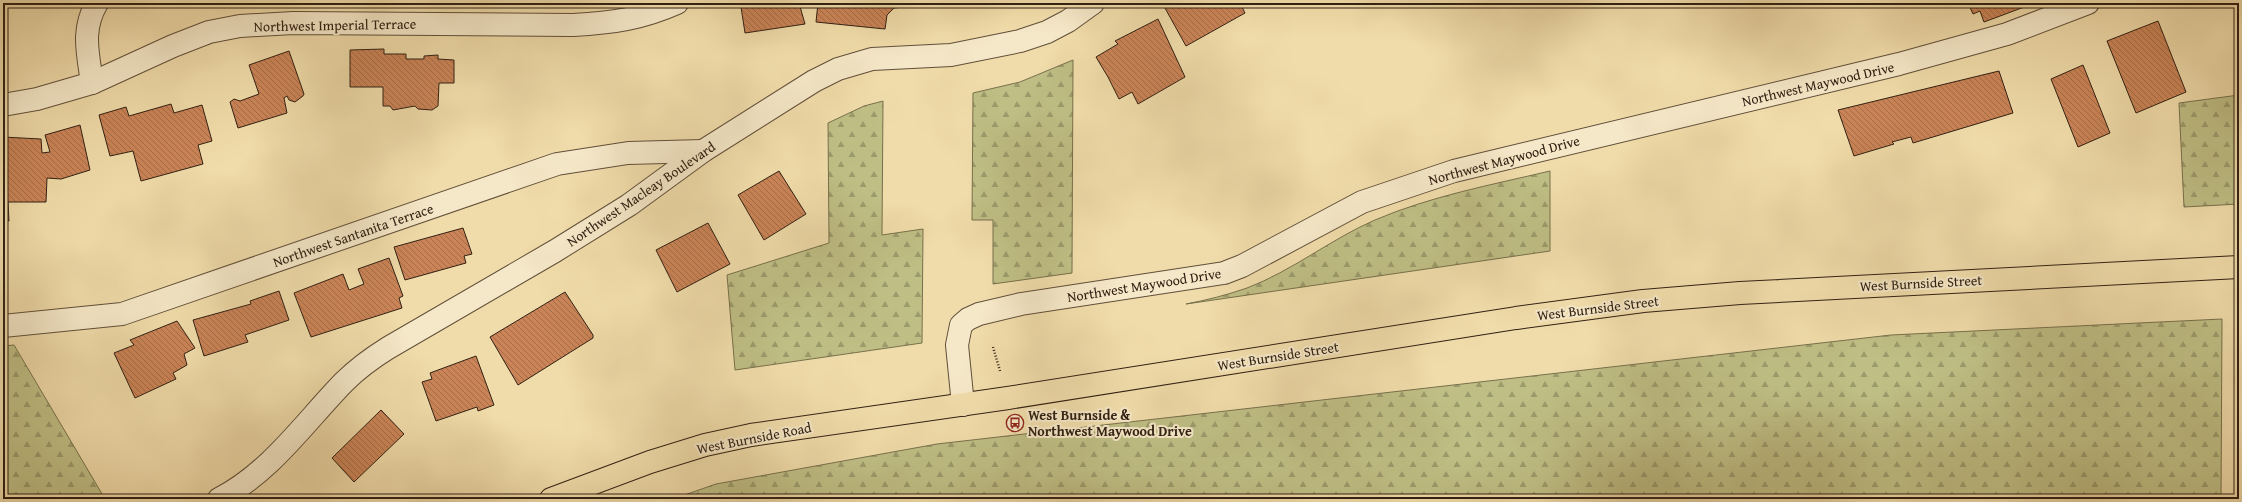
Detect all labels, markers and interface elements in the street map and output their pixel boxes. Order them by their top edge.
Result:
street label: Northwest Imperial Terrace [254,14,417,36]
street label: Northwest Maywood Drive [1740,57,1897,111]
street label: Northwest Maywood Drive [1426,130,1582,190]
street label: Northwest Macleay Boulevard [563,136,720,251]
street label: Northwest Santanita Terrace [270,198,436,272]
street label: Northwest Maywood Drive [1066,263,1223,307]
street label: West Burnside Street [1859,270,1983,296]
street label: West Burnside Street [1536,291,1660,325]
street label: West Burnside Street [1216,337,1340,375]
place label: West Burnside & Northwest Maywood Drive [1028,405,1192,441]
bus stop icon: West Burnside & Northwest Maywood Drive [1005,413,1025,433]
street label: West Burnside Road [695,417,814,459]

